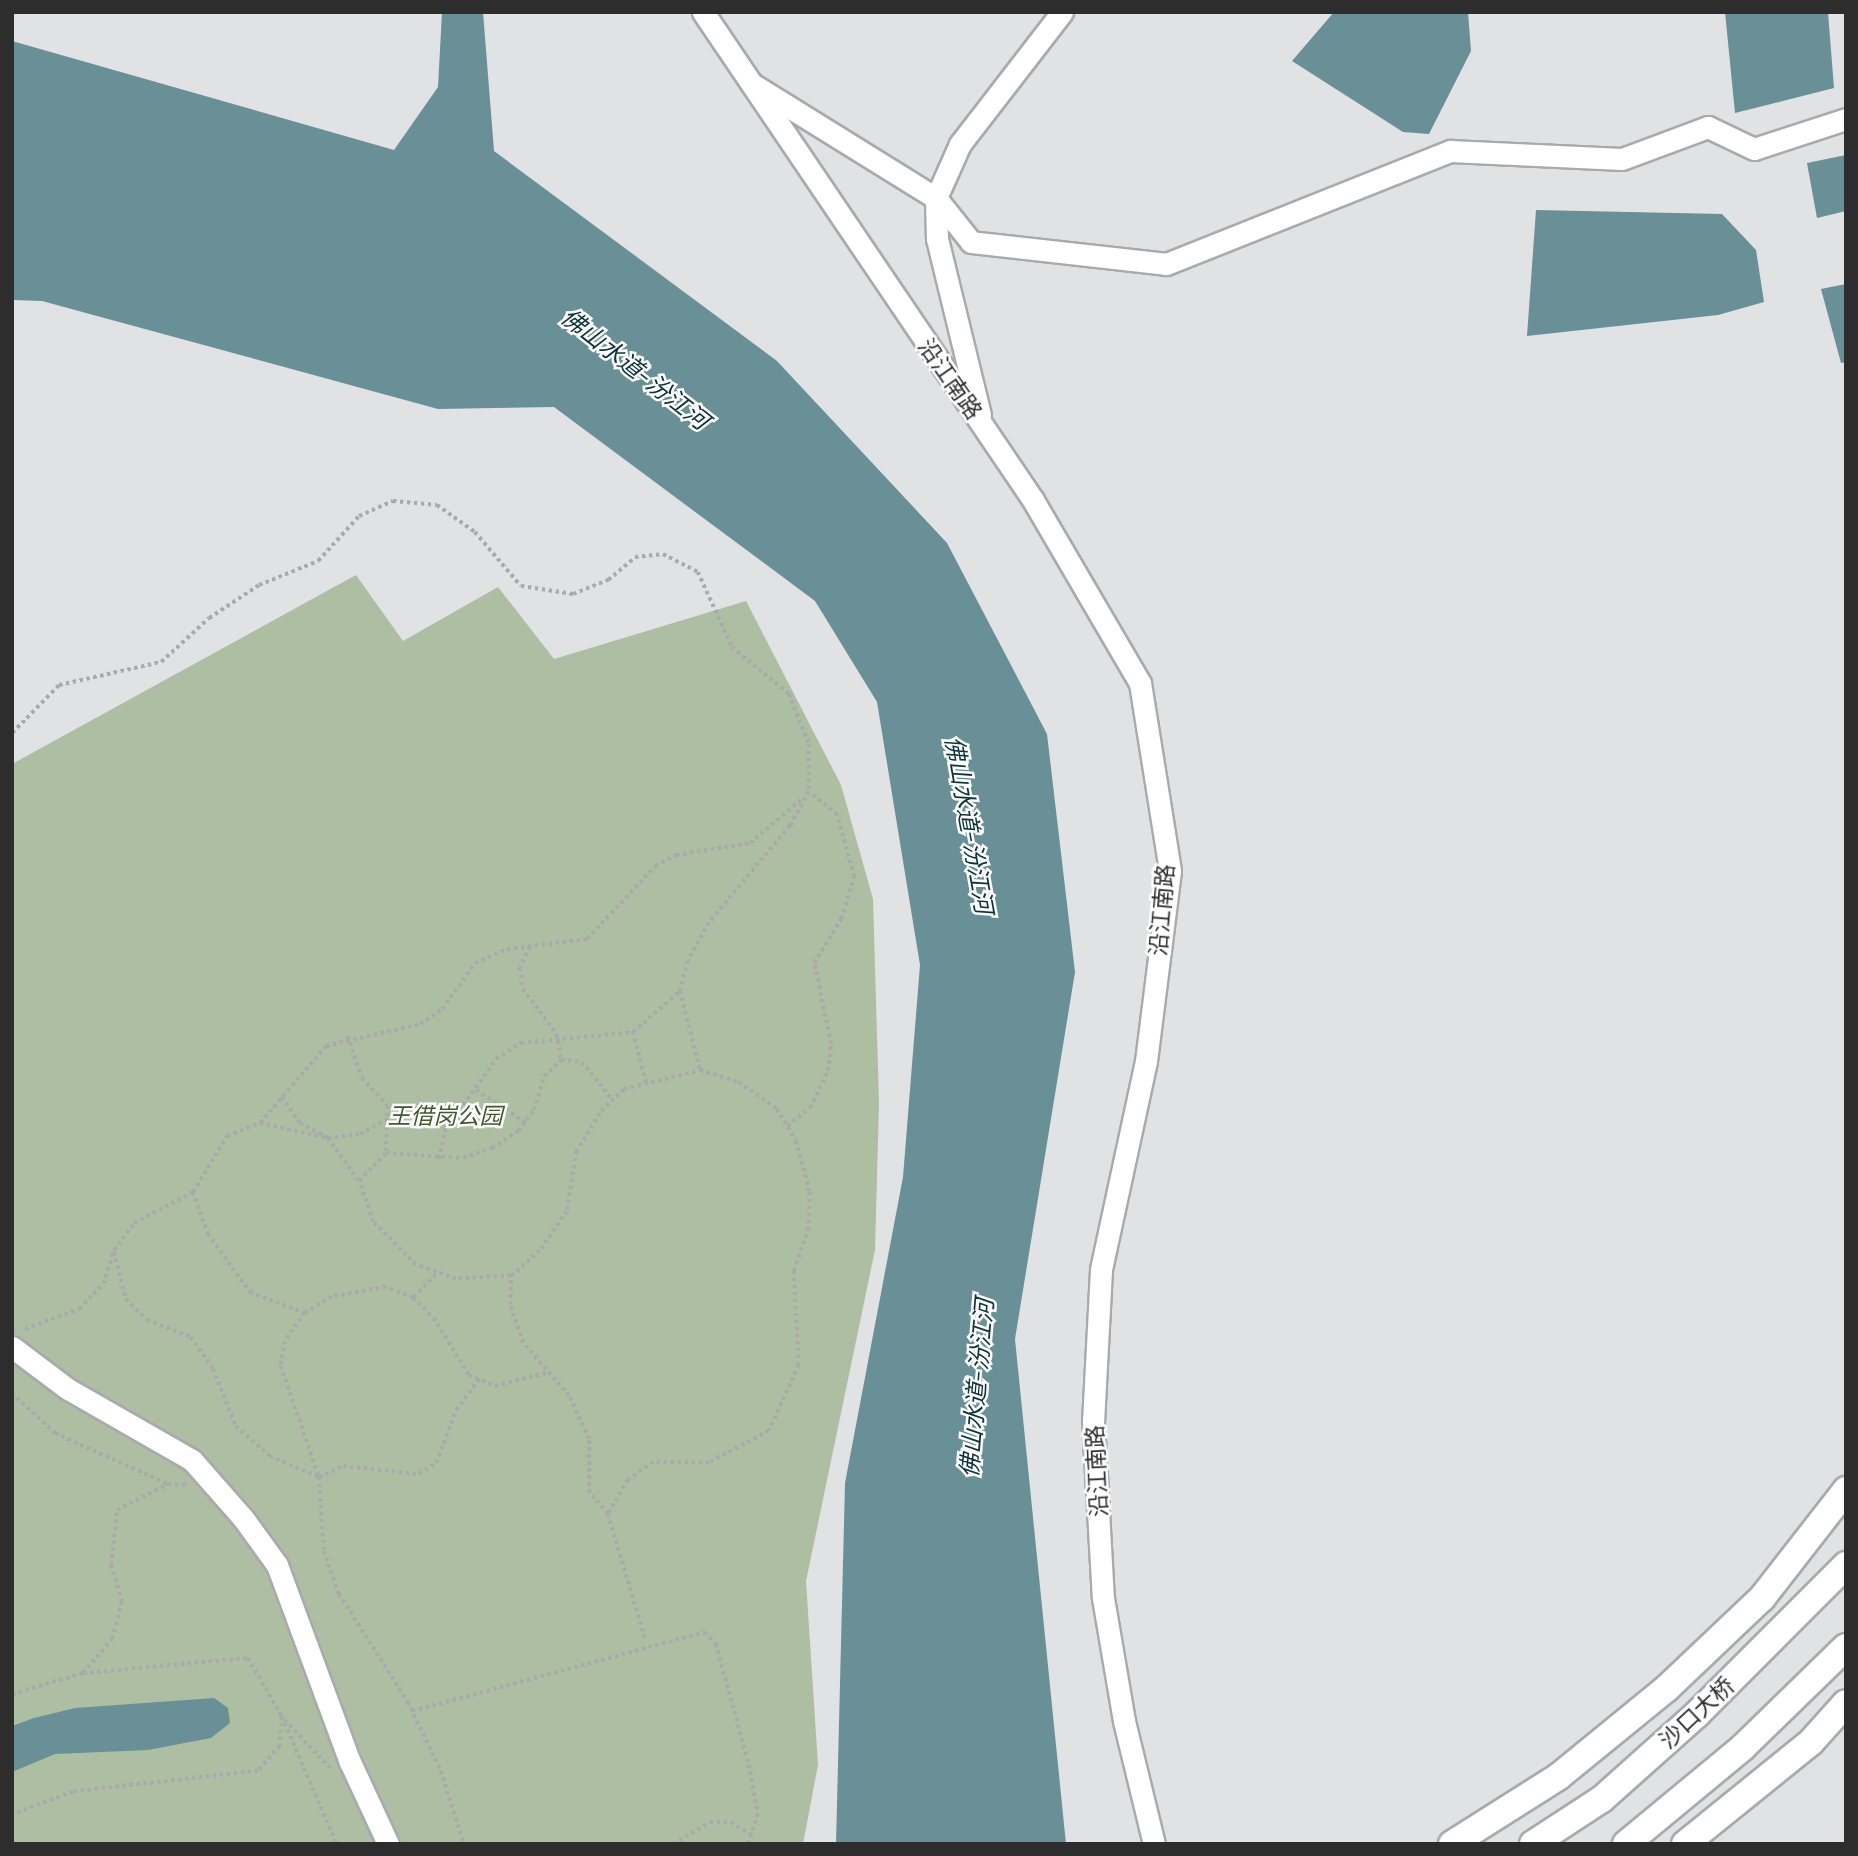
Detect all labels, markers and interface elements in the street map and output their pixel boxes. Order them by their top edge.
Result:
water label: 佛山水道-汾江河 [555,302,715,436]
street label: 沿江南路 [912,333,988,425]
water label: 佛山水道-汾江河 [939,734,999,916]
street label: 沿江南路 [1144,863,1180,957]
park label: 王借岗公园 [388,1102,502,1130]
water label: 佛山水道-汾江河 [955,1297,999,1479]
street label: 沿江南路 [1081,1424,1113,1518]
street label: 沙口大桥 [1654,1672,1740,1754]

